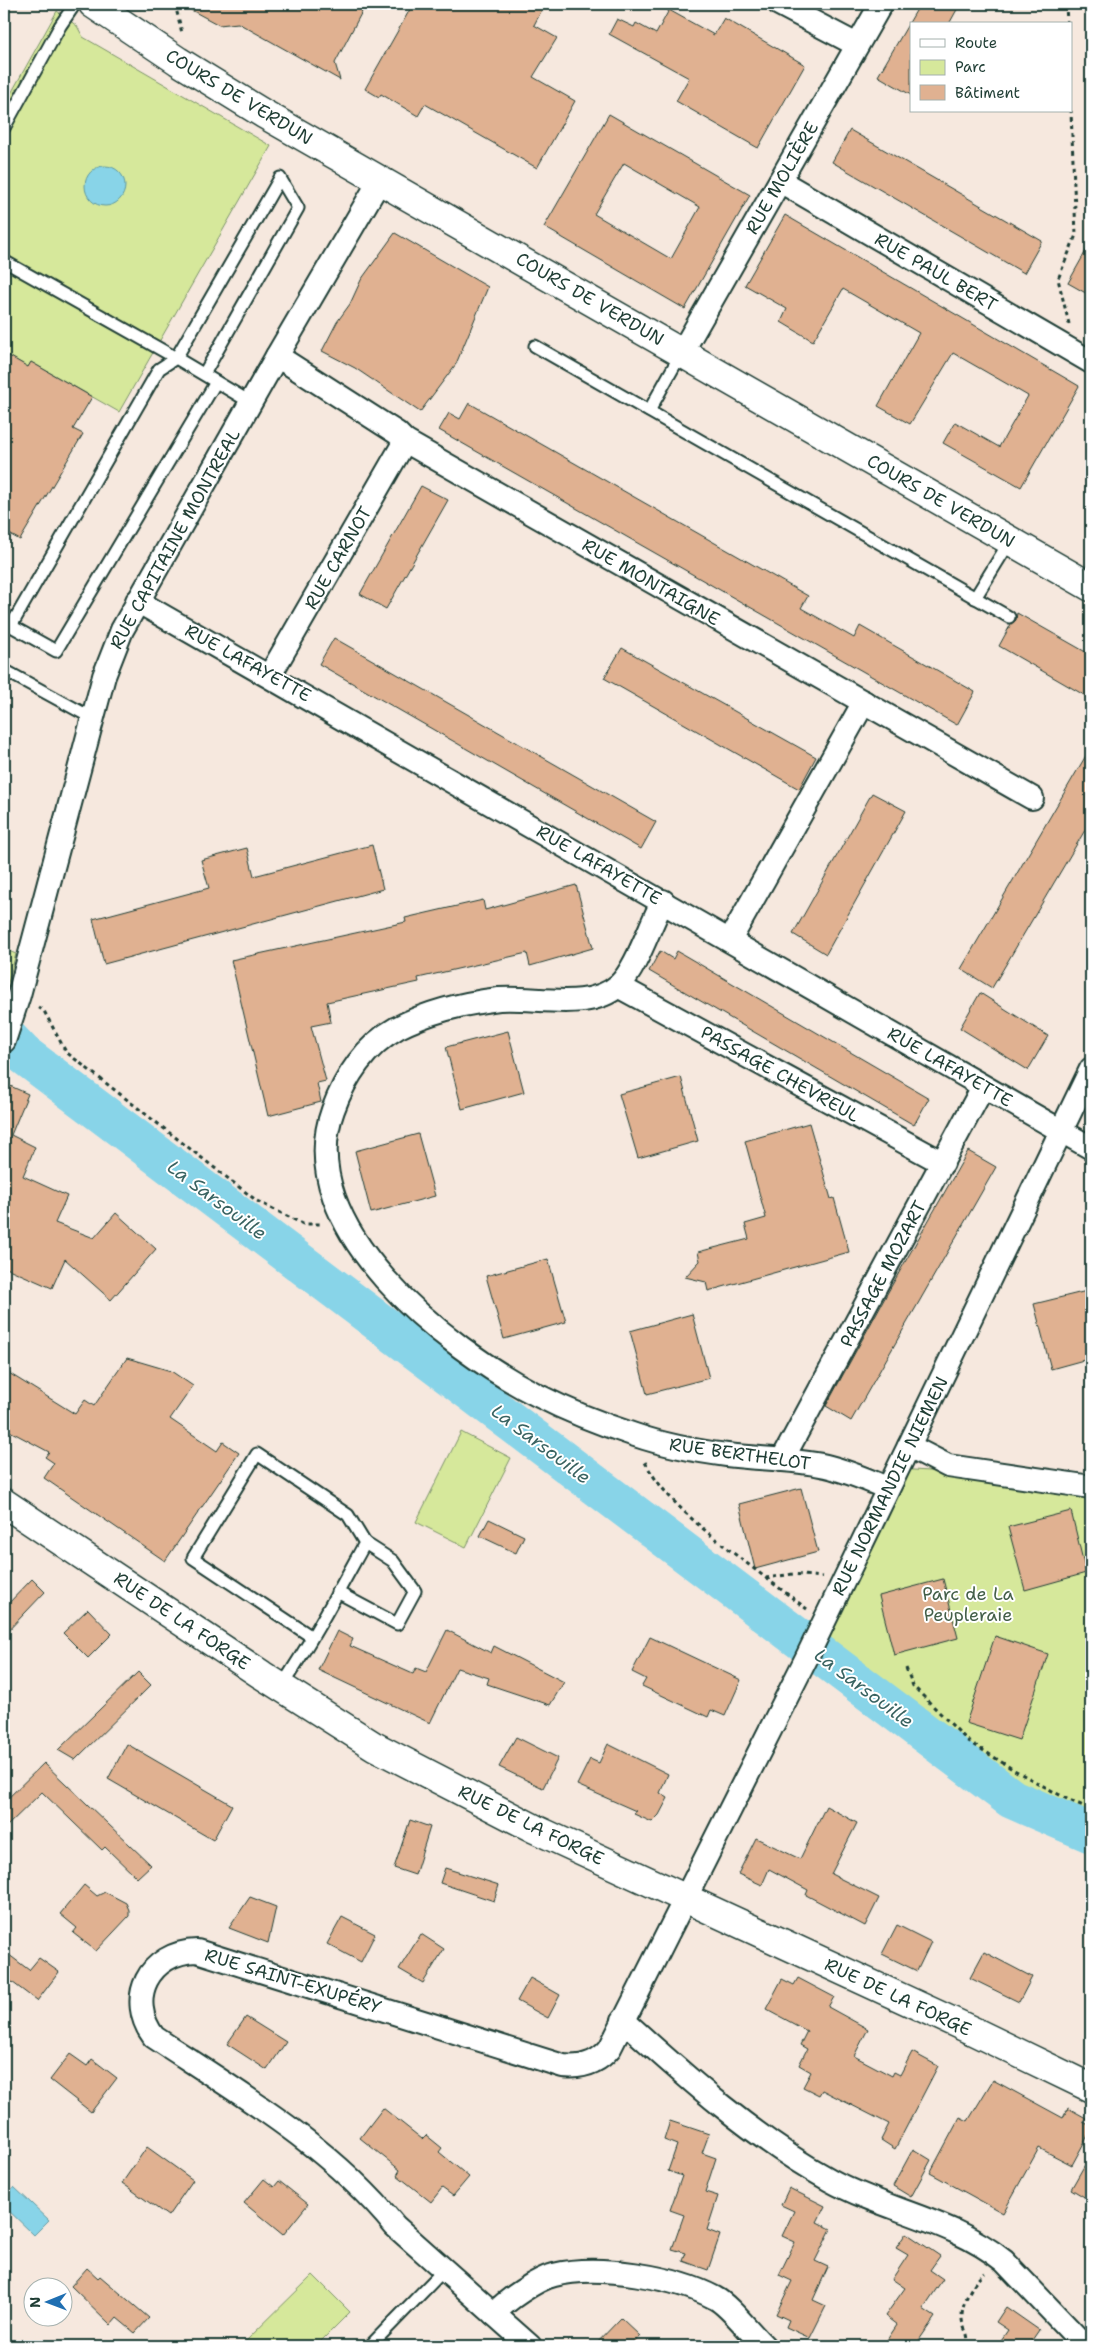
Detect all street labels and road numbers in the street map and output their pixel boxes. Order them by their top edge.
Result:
street label: COURS DE VERDUN [161,44,317,150]
street label: RUE MOLIÈRE [740,117,824,239]
street label: RUE PAUL BERT [870,227,1002,317]
street label: COURS DE VERDUN [512,247,668,351]
street label: RUE CAPITAINE MONTREAL [104,424,246,653]
street label: COURS DE VERDUN [863,449,1019,553]
street label: RUE CARNOT [299,502,377,614]
street label: RUE MONTAIGNE [578,533,724,631]
street label: RUE LAFAYETTE [181,618,315,708]
street label: RUE LAFAYETTE [532,819,666,911]
street label: PASSAGE CHEVREUL [696,1020,864,1128]
street label: RUE LAFAYETTE [883,1021,1017,1113]
street label: PASSAGE MOZART [834,1197,932,1351]
street label: RUE NORMANDIE NIEMEN [826,1372,954,1600]
street label: RUE BERTHELOT [668,1432,812,1476]
street label: RUE DE LA FORGE [109,1566,255,1676]
street label: RUE DE LA FORGE [454,1779,608,1871]
street label: RUE SAINT-EXUPÉRY [202,1943,384,2019]
street label: RUE DE LA FORGE [821,1952,975,2042]

